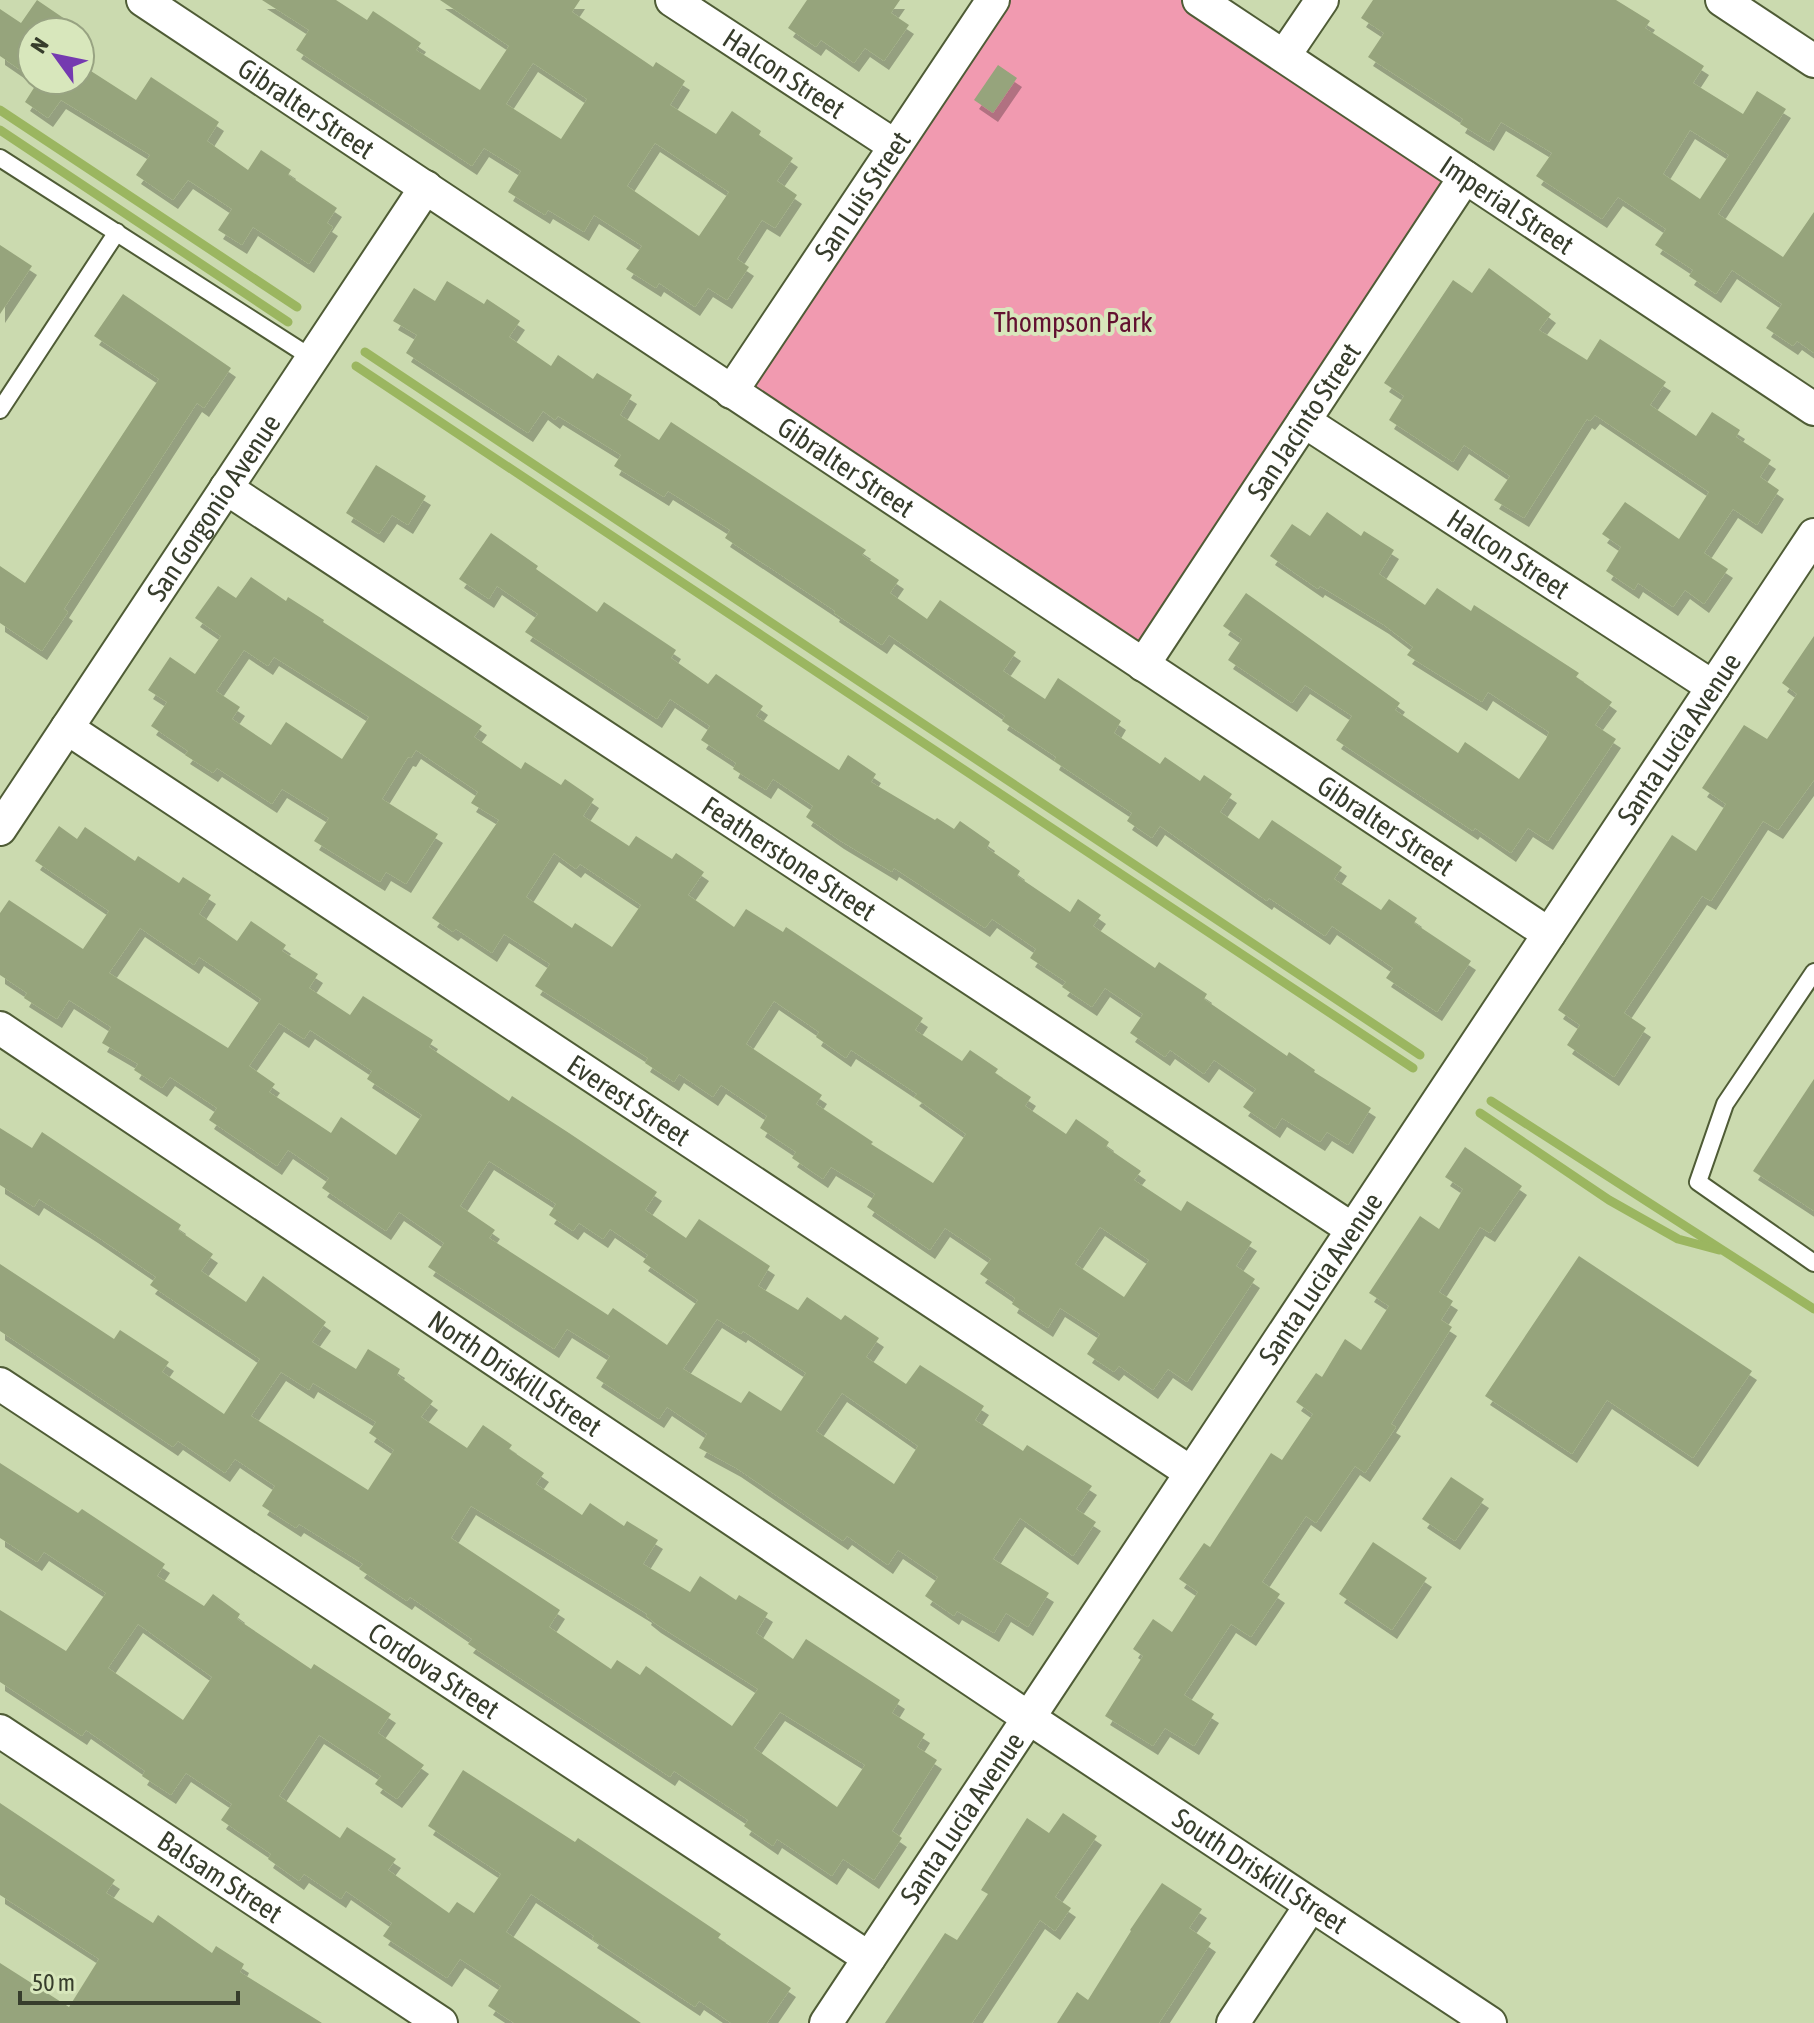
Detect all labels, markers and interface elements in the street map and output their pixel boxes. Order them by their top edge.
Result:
north arrow [16,16,96,96]
street label: Halcon Street [717,22,851,125]
text: N [25,33,54,58]
street label: Gibralter Street [232,52,380,165]
street label: San Luis Street [808,125,917,266]
street label: Imperial Street [1434,149,1580,261]
park label: Thompson Park [993,306,1153,338]
street label: San Jacinto Street [1241,337,1367,506]
street label: San Gorgonio Avenue [140,408,287,607]
street label: Gibralter Street [772,410,920,524]
street label: Halcon Street [1442,503,1575,605]
street label: Santa Lucia Avenue [1611,647,1747,830]
street label: Gibralter Street [1312,769,1460,882]
street label: Featherstone Street [696,790,882,927]
street label: Everest Street [562,1048,696,1152]
street label: Santa Lucia Avenue [1252,1186,1389,1370]
street label: North Driskill Street [422,1304,608,1443]
street label: Cordova Street [363,1616,505,1725]
street label: Santa Lucia Avenue [894,1726,1030,1910]
street label: South Driskill Street [1167,1802,1353,1940]
street label: Balsam Street [152,1824,288,1929]
scale bar [20,1955,238,2005]
text: 50 m [32,1969,75,1996]

